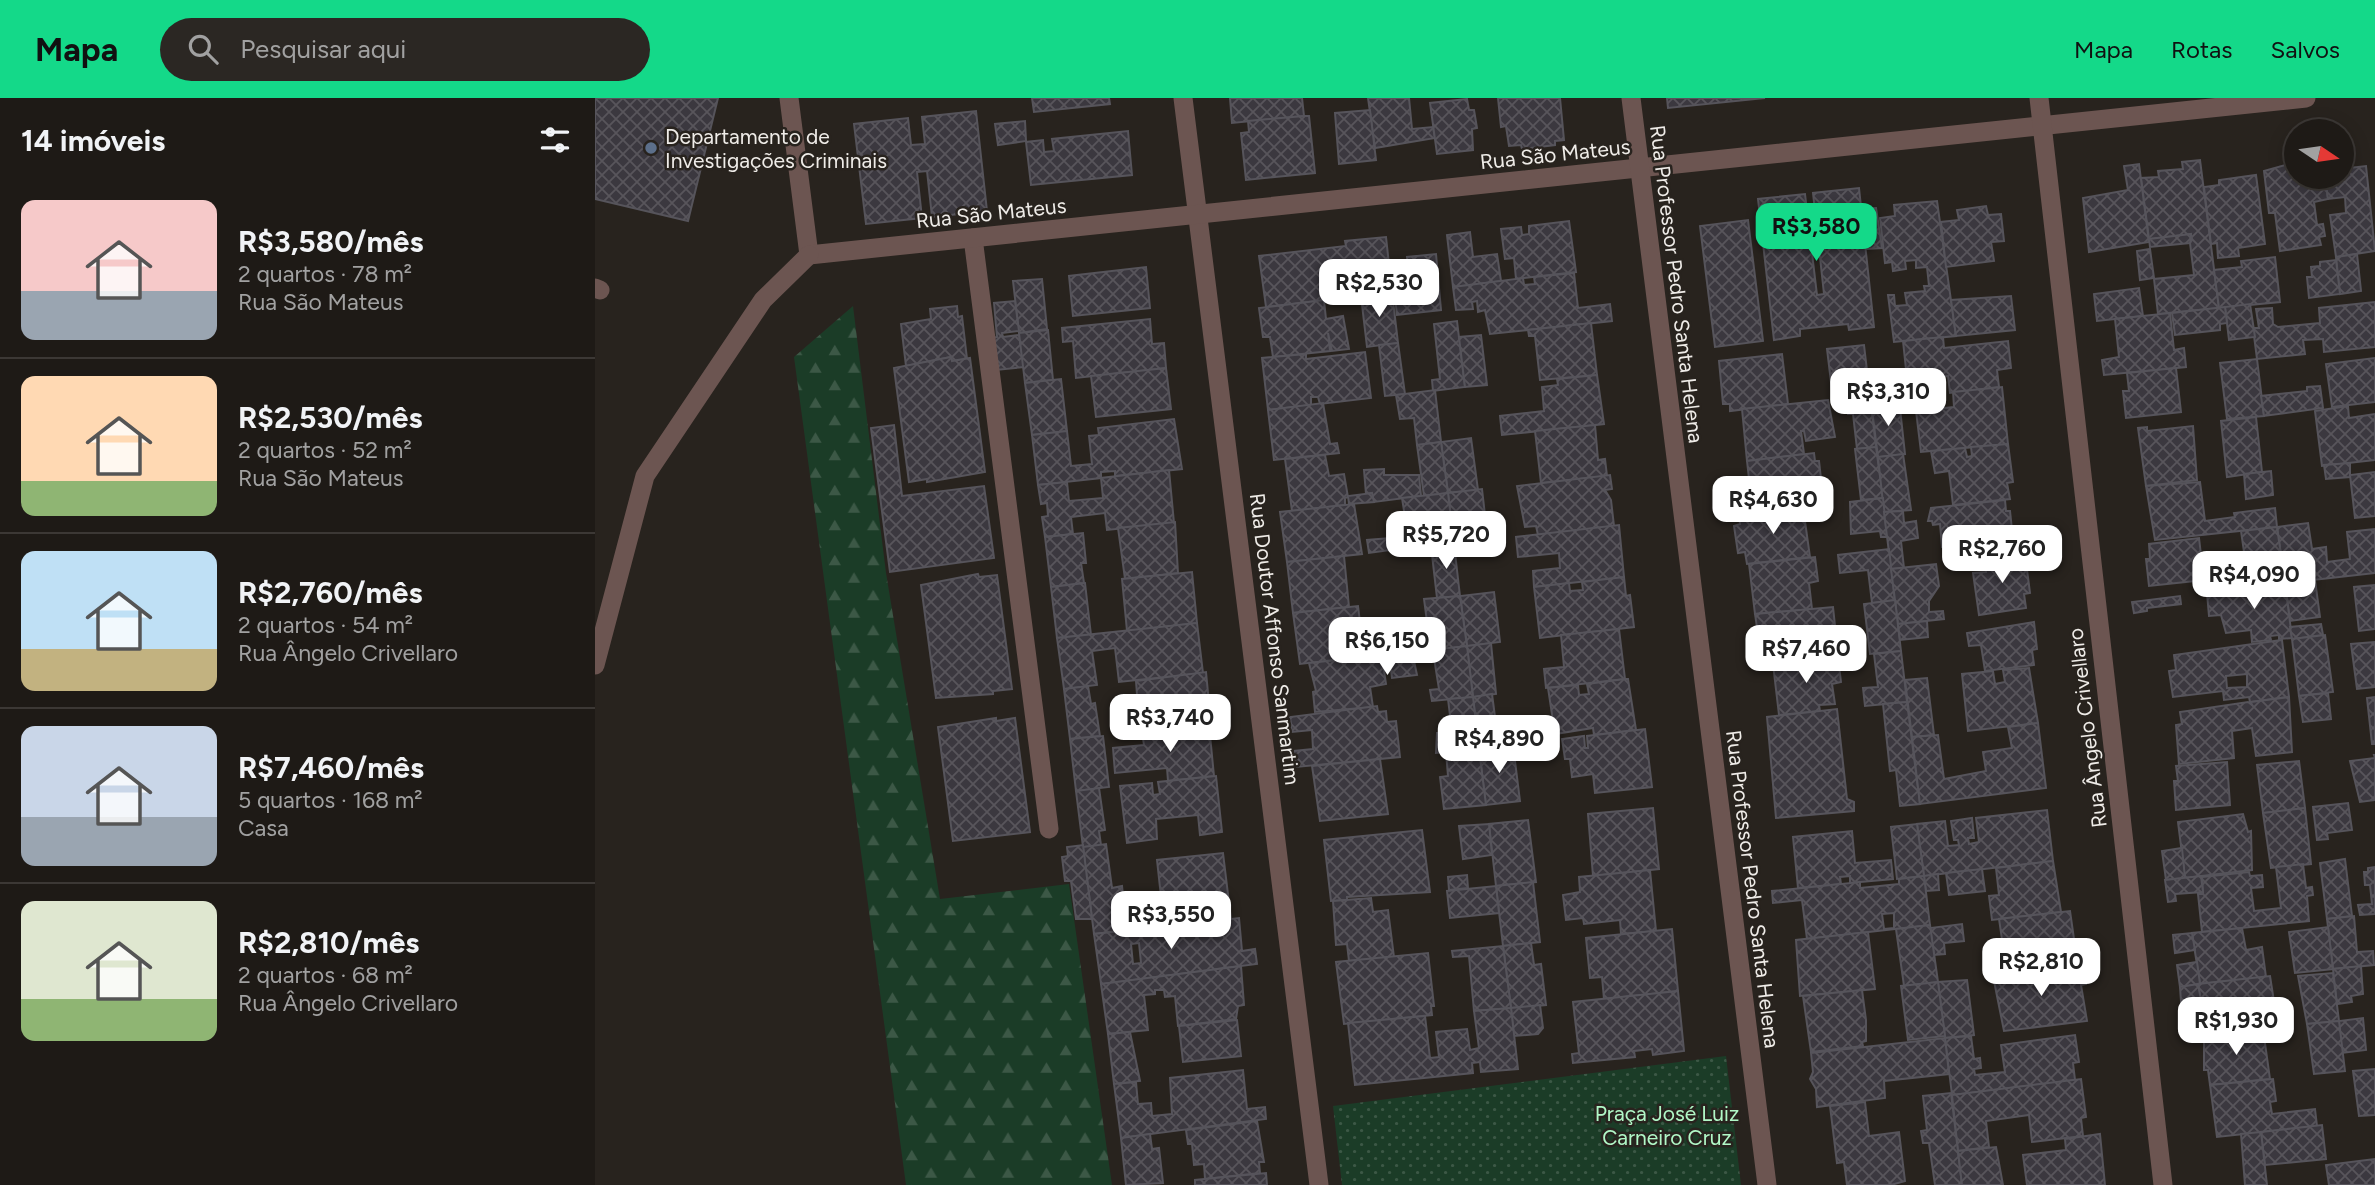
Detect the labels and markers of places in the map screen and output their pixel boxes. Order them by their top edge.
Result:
place label: Departamento de Investigações Criminais [665,124,887,173]
marker: Departamento de Investigações Criminais [643,140,659,156]
pin: R$3,580 [1751,204,1881,263]
pin: R$2,530 [1314,260,1444,319]
pin: R$3,310 [1823,368,1953,428]
pin: R$4,630 [1708,476,1838,536]
pin: R$5,720 [1381,512,1511,571]
pin: R$2,760 [1937,526,2067,585]
pin: R$4,090 [2189,552,2319,611]
pin: R$6,150 [1322,618,1452,677]
pin: R$7,460 [1741,626,1871,685]
pin: R$3,740 [1105,694,1235,754]
pin: R$4,890 [1434,716,1564,775]
pin: R$3,550 [1106,892,1236,951]
pin: R$2,810 [1976,939,2106,998]
pin: R$1,930 [2171,998,2301,1057]

